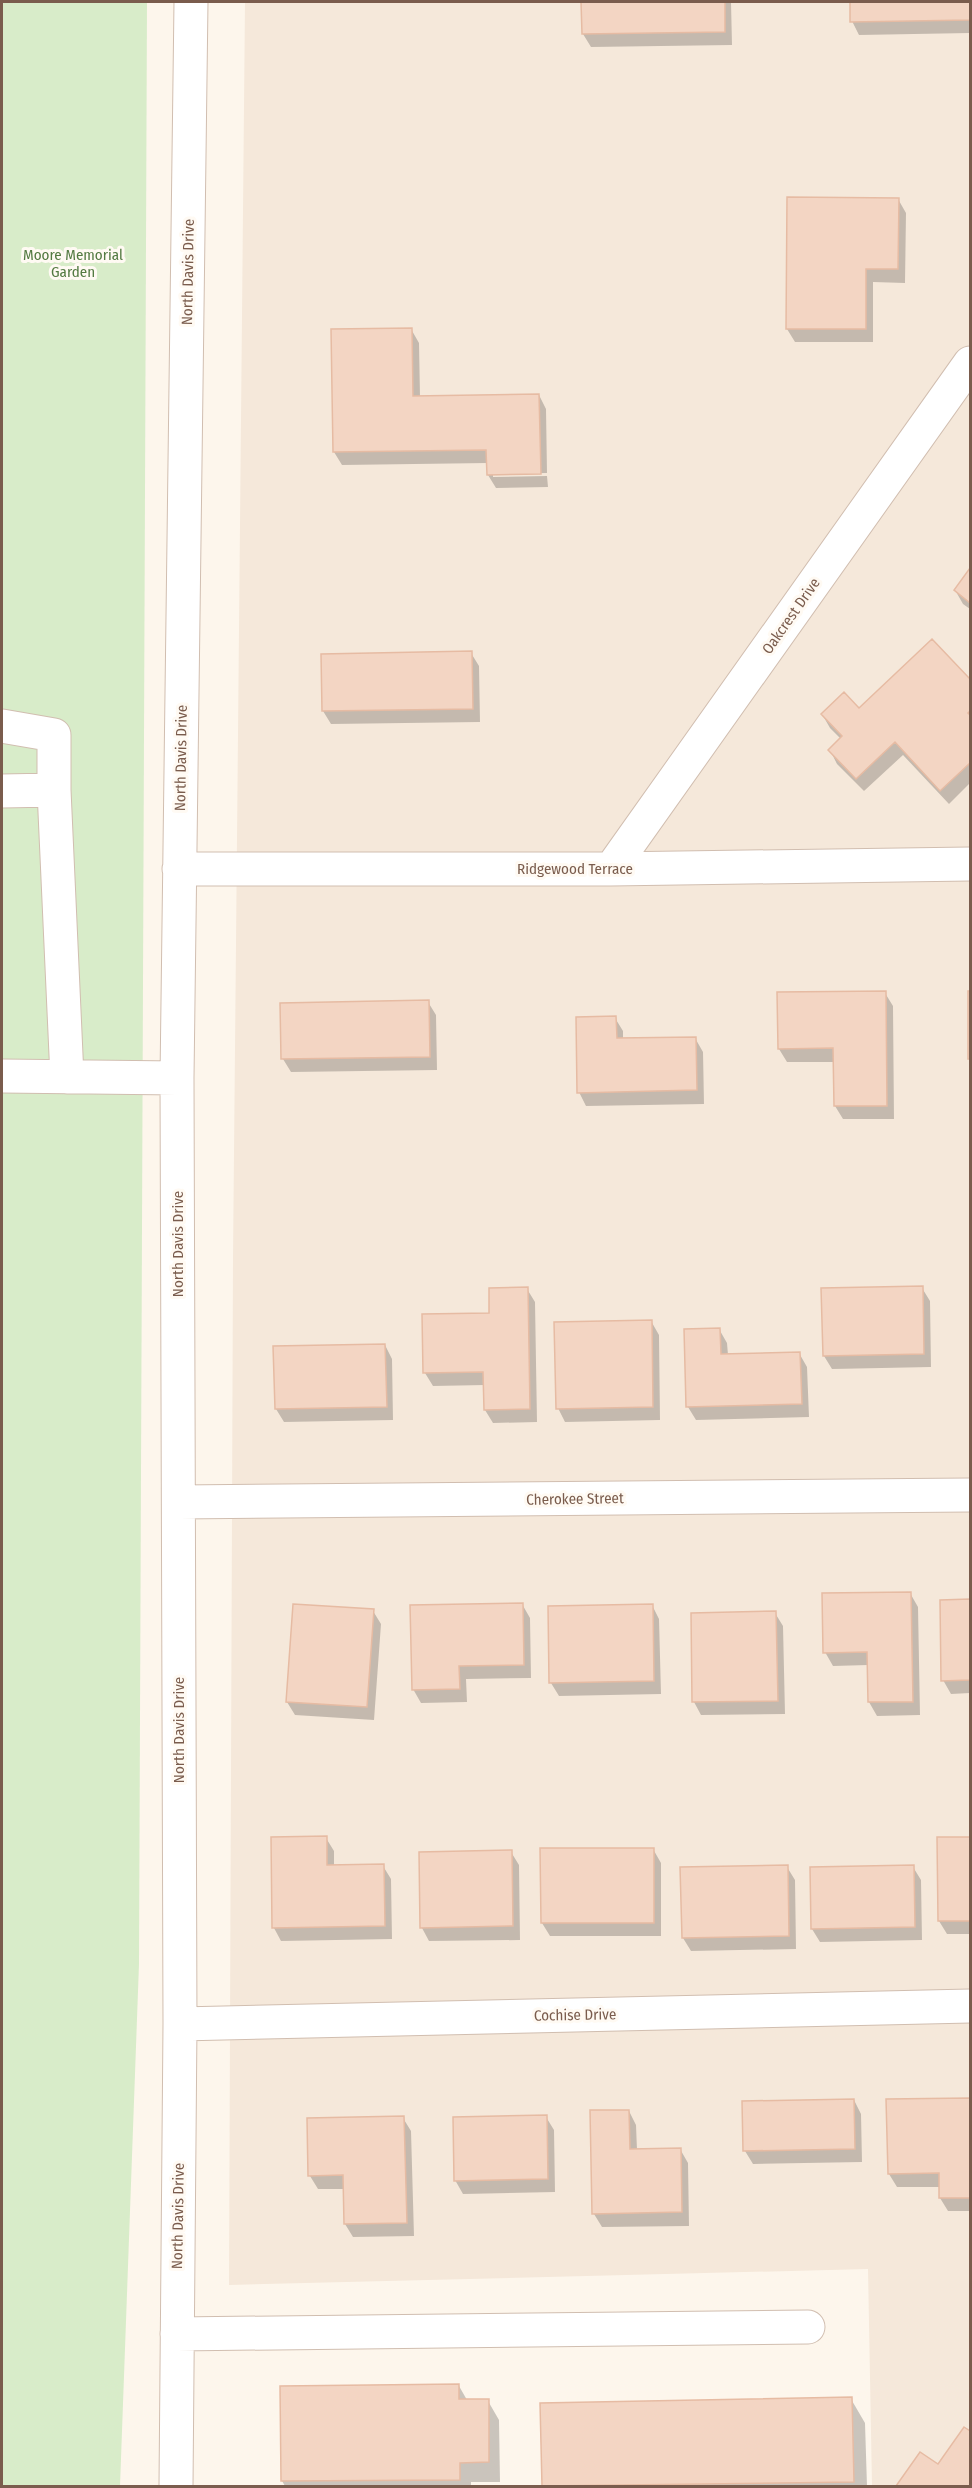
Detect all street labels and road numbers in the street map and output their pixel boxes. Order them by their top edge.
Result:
street label: North Davis Drive [178,219,198,325]
street label: Oakcrest Drive [758,575,824,657]
street label: North Davis Drive [171,705,191,811]
street label: Ridgewood Terrace [517,860,633,878]
street label: North Davis Drive [169,1191,187,1297]
street label: Cherokee Street [526,1489,624,1509]
street label: North Davis Drive [170,1677,188,1783]
street label: Cochise Drive [534,2005,616,2025]
street label: North Davis Drive [168,2163,188,2269]

